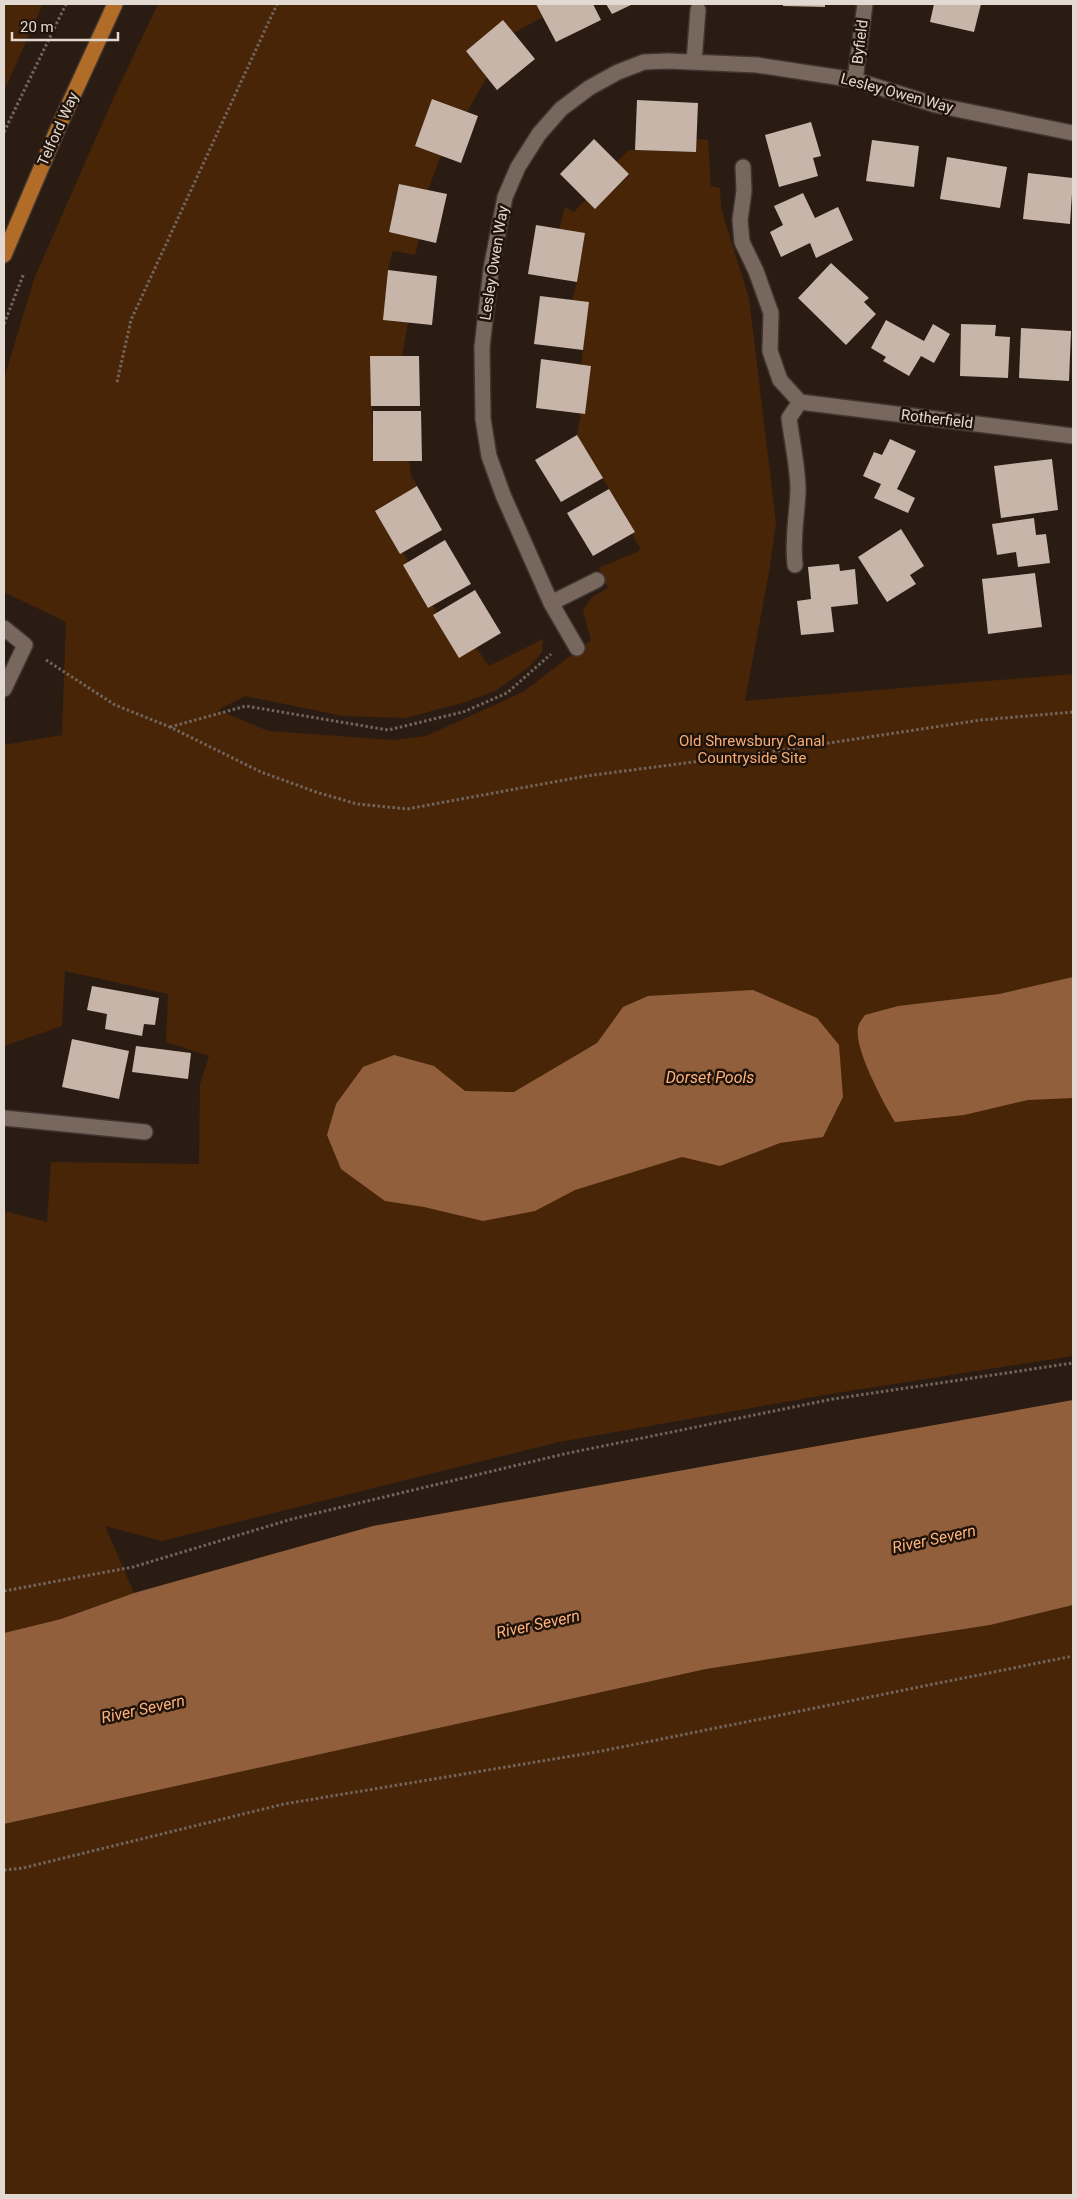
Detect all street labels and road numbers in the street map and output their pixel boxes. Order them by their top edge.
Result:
street label: Byfield [848,19,872,65]
street label: Lesley Owen Way [839,69,955,117]
street label: Telford Way [34,89,82,169]
street label: Lesley Owen Way [476,204,512,322]
street label: Rotherfield [900,406,974,432]

